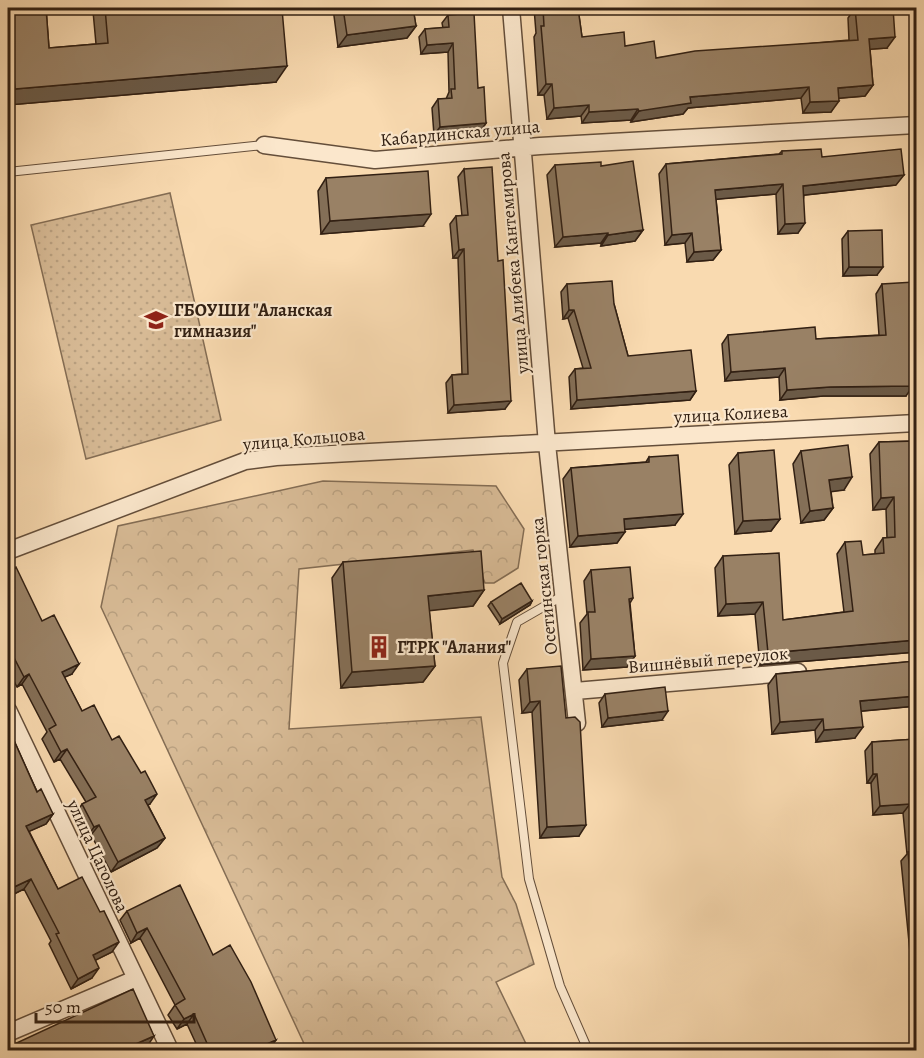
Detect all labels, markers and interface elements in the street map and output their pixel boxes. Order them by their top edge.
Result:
street label: Кабардинская улица [379,114,541,152]
street label: улица Алибека Кантемирова [491,151,535,376]
place label: ГБОУШИ "Аланская гимназия" [174,298,332,343]
school or university icon: ГБОУШИ "Аланская гимназия" [143,307,169,333]
street label: улица Колиева [672,399,789,429]
street label: улица Кольцова [241,422,367,456]
street label: Осетинская горка [525,515,563,656]
building icon: ГТРК "Алания" [366,634,392,660]
place label: ГТРК "Алания" [397,635,511,659]
street label: Вишнёвый переулок [627,641,789,679]
street label: улица Цаголова [61,795,135,917]
scale bar [36,986,194,1024]
text: 50 m [45,995,81,1019]

